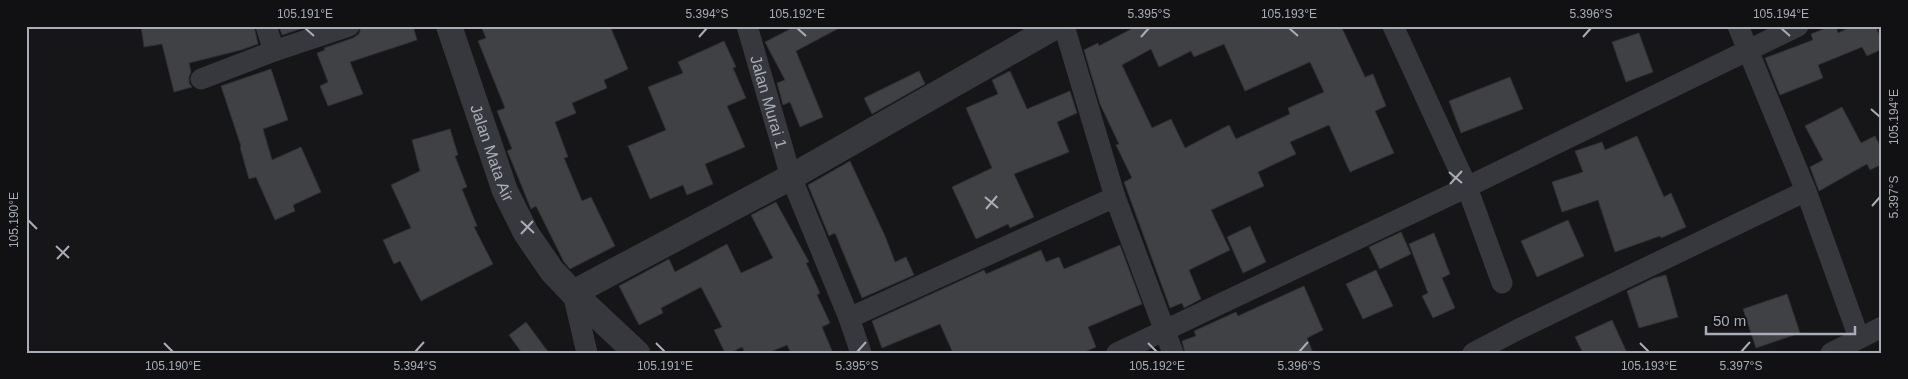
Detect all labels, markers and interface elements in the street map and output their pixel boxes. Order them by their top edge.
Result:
text: 105.191°E [277,7,333,21]
text: 5.394°S [686,7,728,21]
text: 105.192°E [769,7,825,21]
text: 5.395°S [1128,7,1170,21]
text: 105.193°E [1261,7,1317,21]
text: 5.396°S [1570,7,1612,21]
text: 105.194°E [1753,7,1809,21]
street label: Jalan Murai 1 [747,53,791,150]
text: 105.194°E [1887,89,1901,145]
street label: Jalan Mata Air [468,102,518,205]
text: 5.397°S [1887,176,1901,218]
text: 105.190°E [7,192,21,248]
scale bar [1706,304,1854,336]
text: 50 m [1713,312,1746,329]
text: 105.190°E [145,359,201,373]
text: 5.394°S [394,359,436,373]
text: 105.191°E [637,359,693,373]
text: 5.395°S [836,359,878,373]
text: 105.192°E [1129,359,1185,373]
text: 5.396°S [1278,359,1320,373]
text: 105.193°E [1621,359,1677,373]
text: 5.397°S [1720,359,1762,373]

